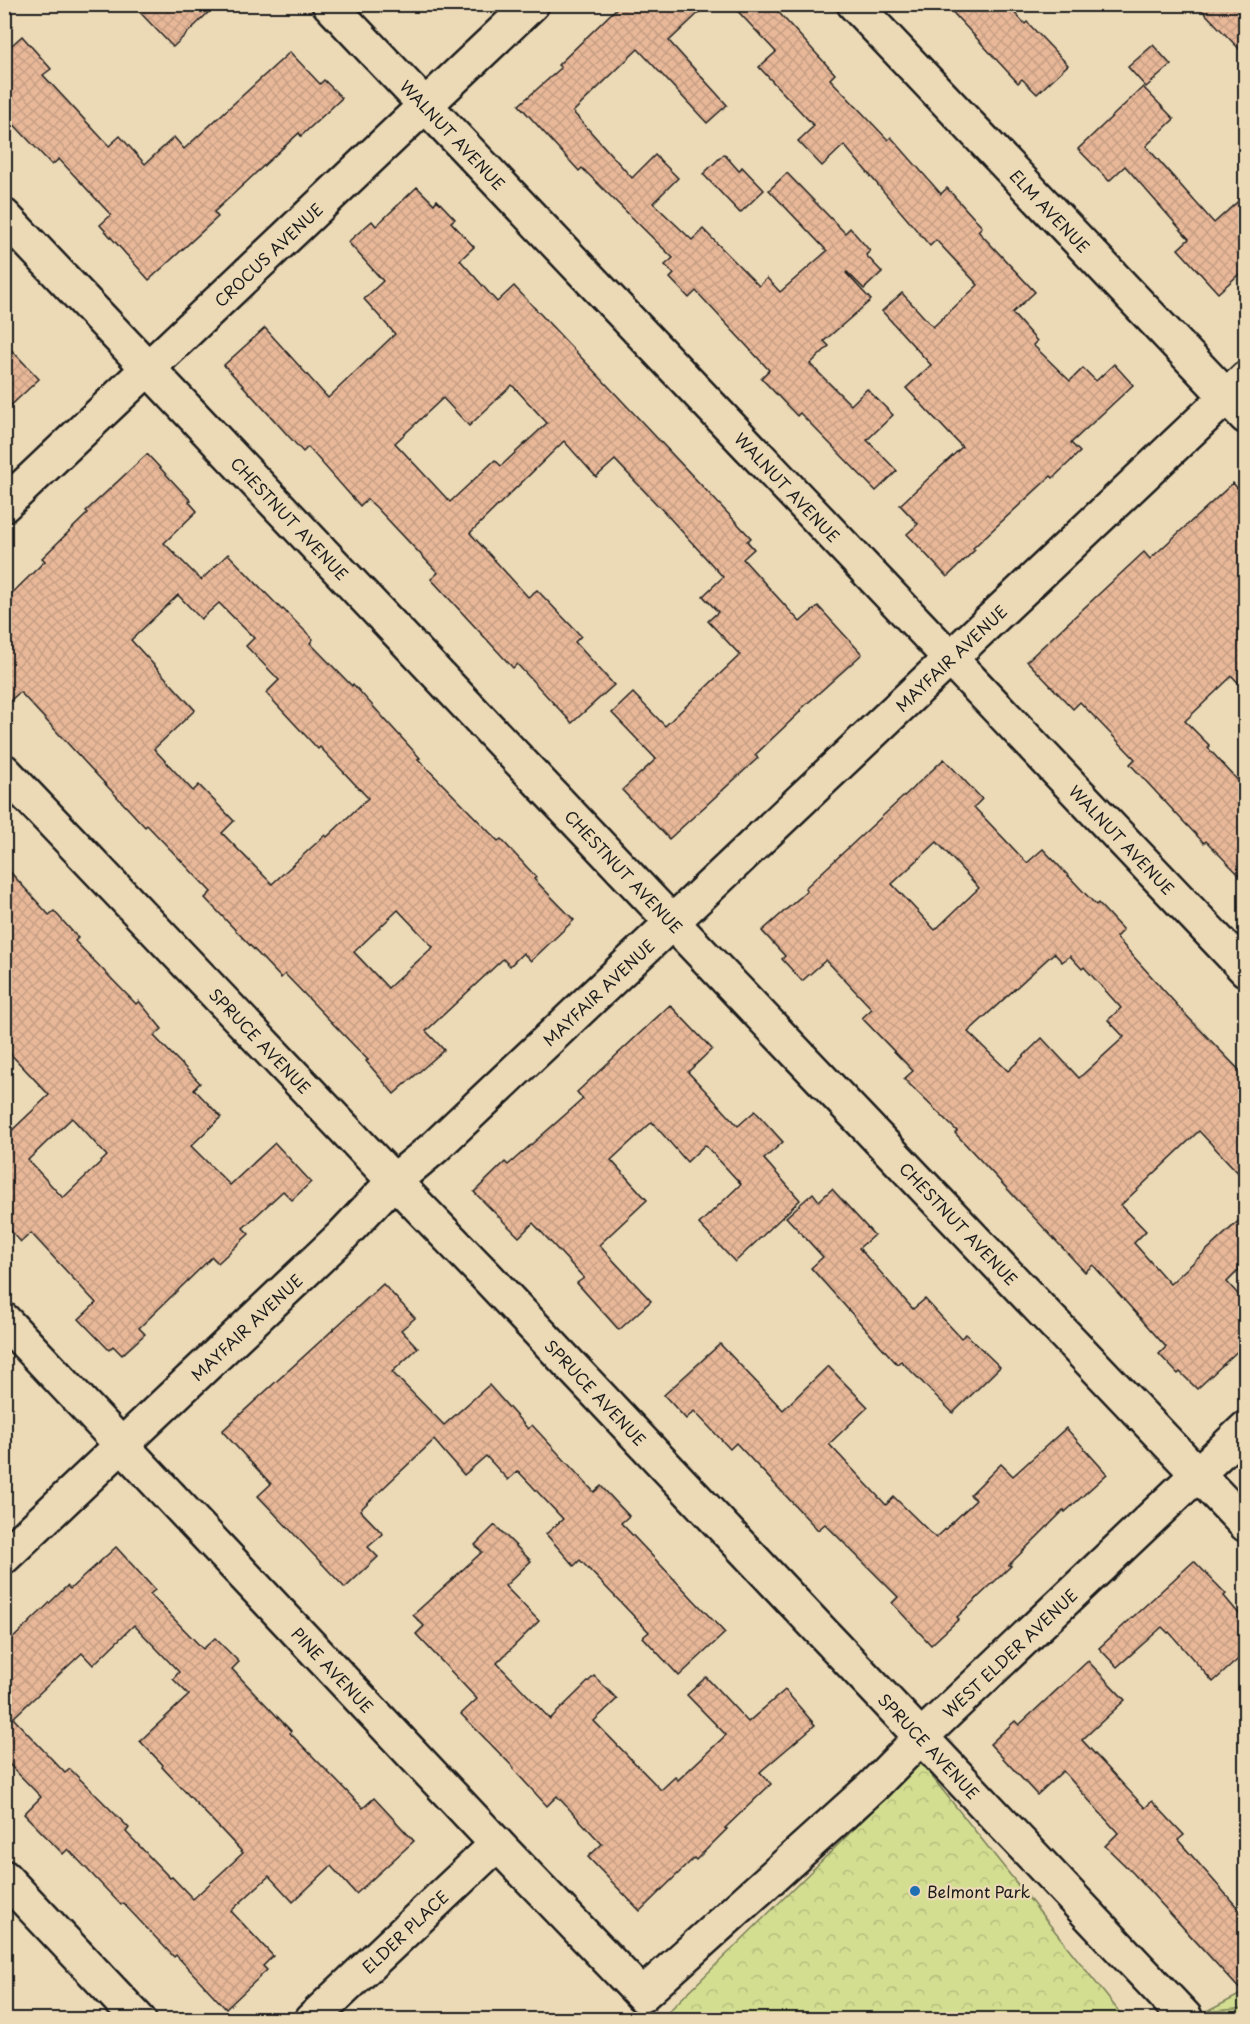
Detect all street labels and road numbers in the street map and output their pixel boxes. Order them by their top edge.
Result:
street label: WALNUT AVENUE [395,74,511,195]
street label: ELM AVENUE [1005,164,1096,258]
street label: CROCUS AVENUE [208,197,328,312]
street label: WALNUT AVENUE [729,427,846,547]
street label: CHESTNUT AVENUE [226,451,354,585]
street label: MAYFAIR AVENUE [890,599,1012,717]
street label: WALNUT AVENUE [1064,779,1180,900]
street label: CHESTNUT AVENUE [560,804,688,938]
street label: MAYFAIR AVENUE [537,933,659,1051]
street label: SPRUCE AVENUE [204,982,317,1099]
street label: CHESTNUT AVENUE [894,1156,1023,1290]
street label: MAYFAIR AVENUE [185,1268,307,1386]
street label: SPRUCE AVENUE [540,1334,652,1451]
street label: WEST ELDER AVENUE [937,1583,1082,1723]
street label: PINE AVENUE [287,1621,379,1718]
street label: SPRUCE AVENUE [873,1687,985,1804]
street label: ELDER PLACE [356,1884,454,1978]

